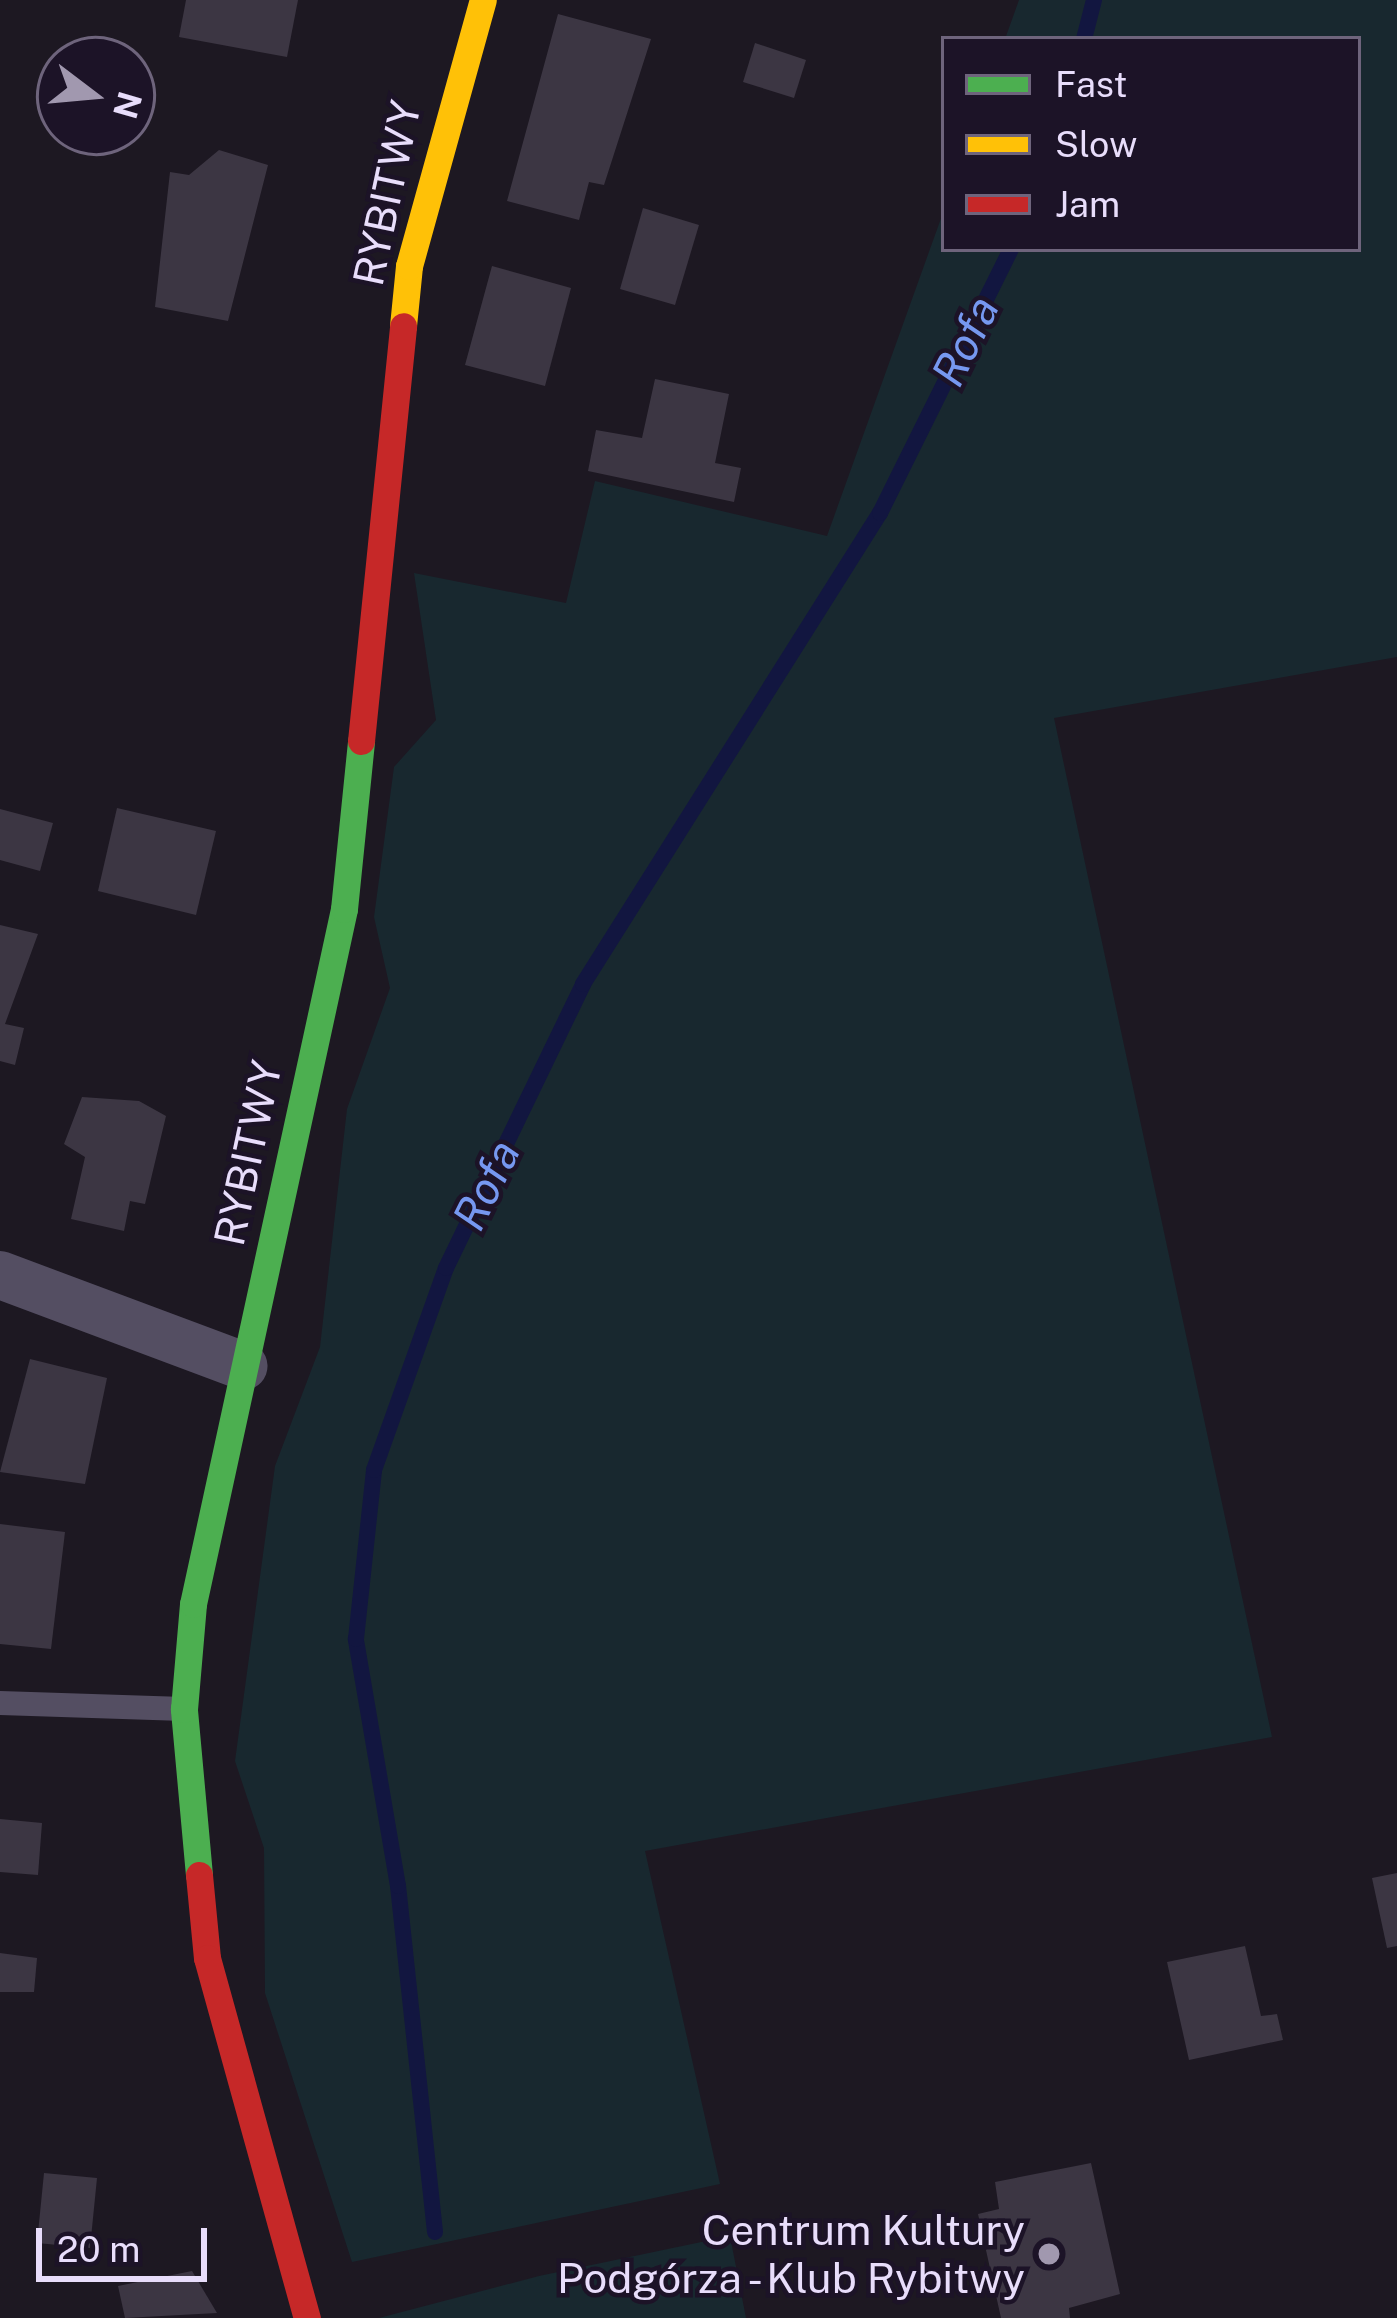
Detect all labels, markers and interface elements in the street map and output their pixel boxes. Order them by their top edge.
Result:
north arrow [36,36,156,156]
legend [941,36,1361,252]
text: Fast [1055,63,1128,105]
text: N [106,87,150,123]
street label: RYBITWY [343,96,431,290]
text: Slow [1055,123,1137,165]
text: Jam [1055,183,1120,225]
water label: Rofa [920,287,1010,395]
street label: RYBITWY [204,1056,292,1250]
water label: Rofa [441,1131,531,1239]
scale bar [42,2204,213,2278]
place label: Centrum Kultury Podgórza - Klub Rybitwy [545,2205,1025,2304]
text: 20 m [57,2228,140,2270]
marker: Centrum Kultury Podgórza - Klub Rybitwy [1036,2241,1062,2267]

